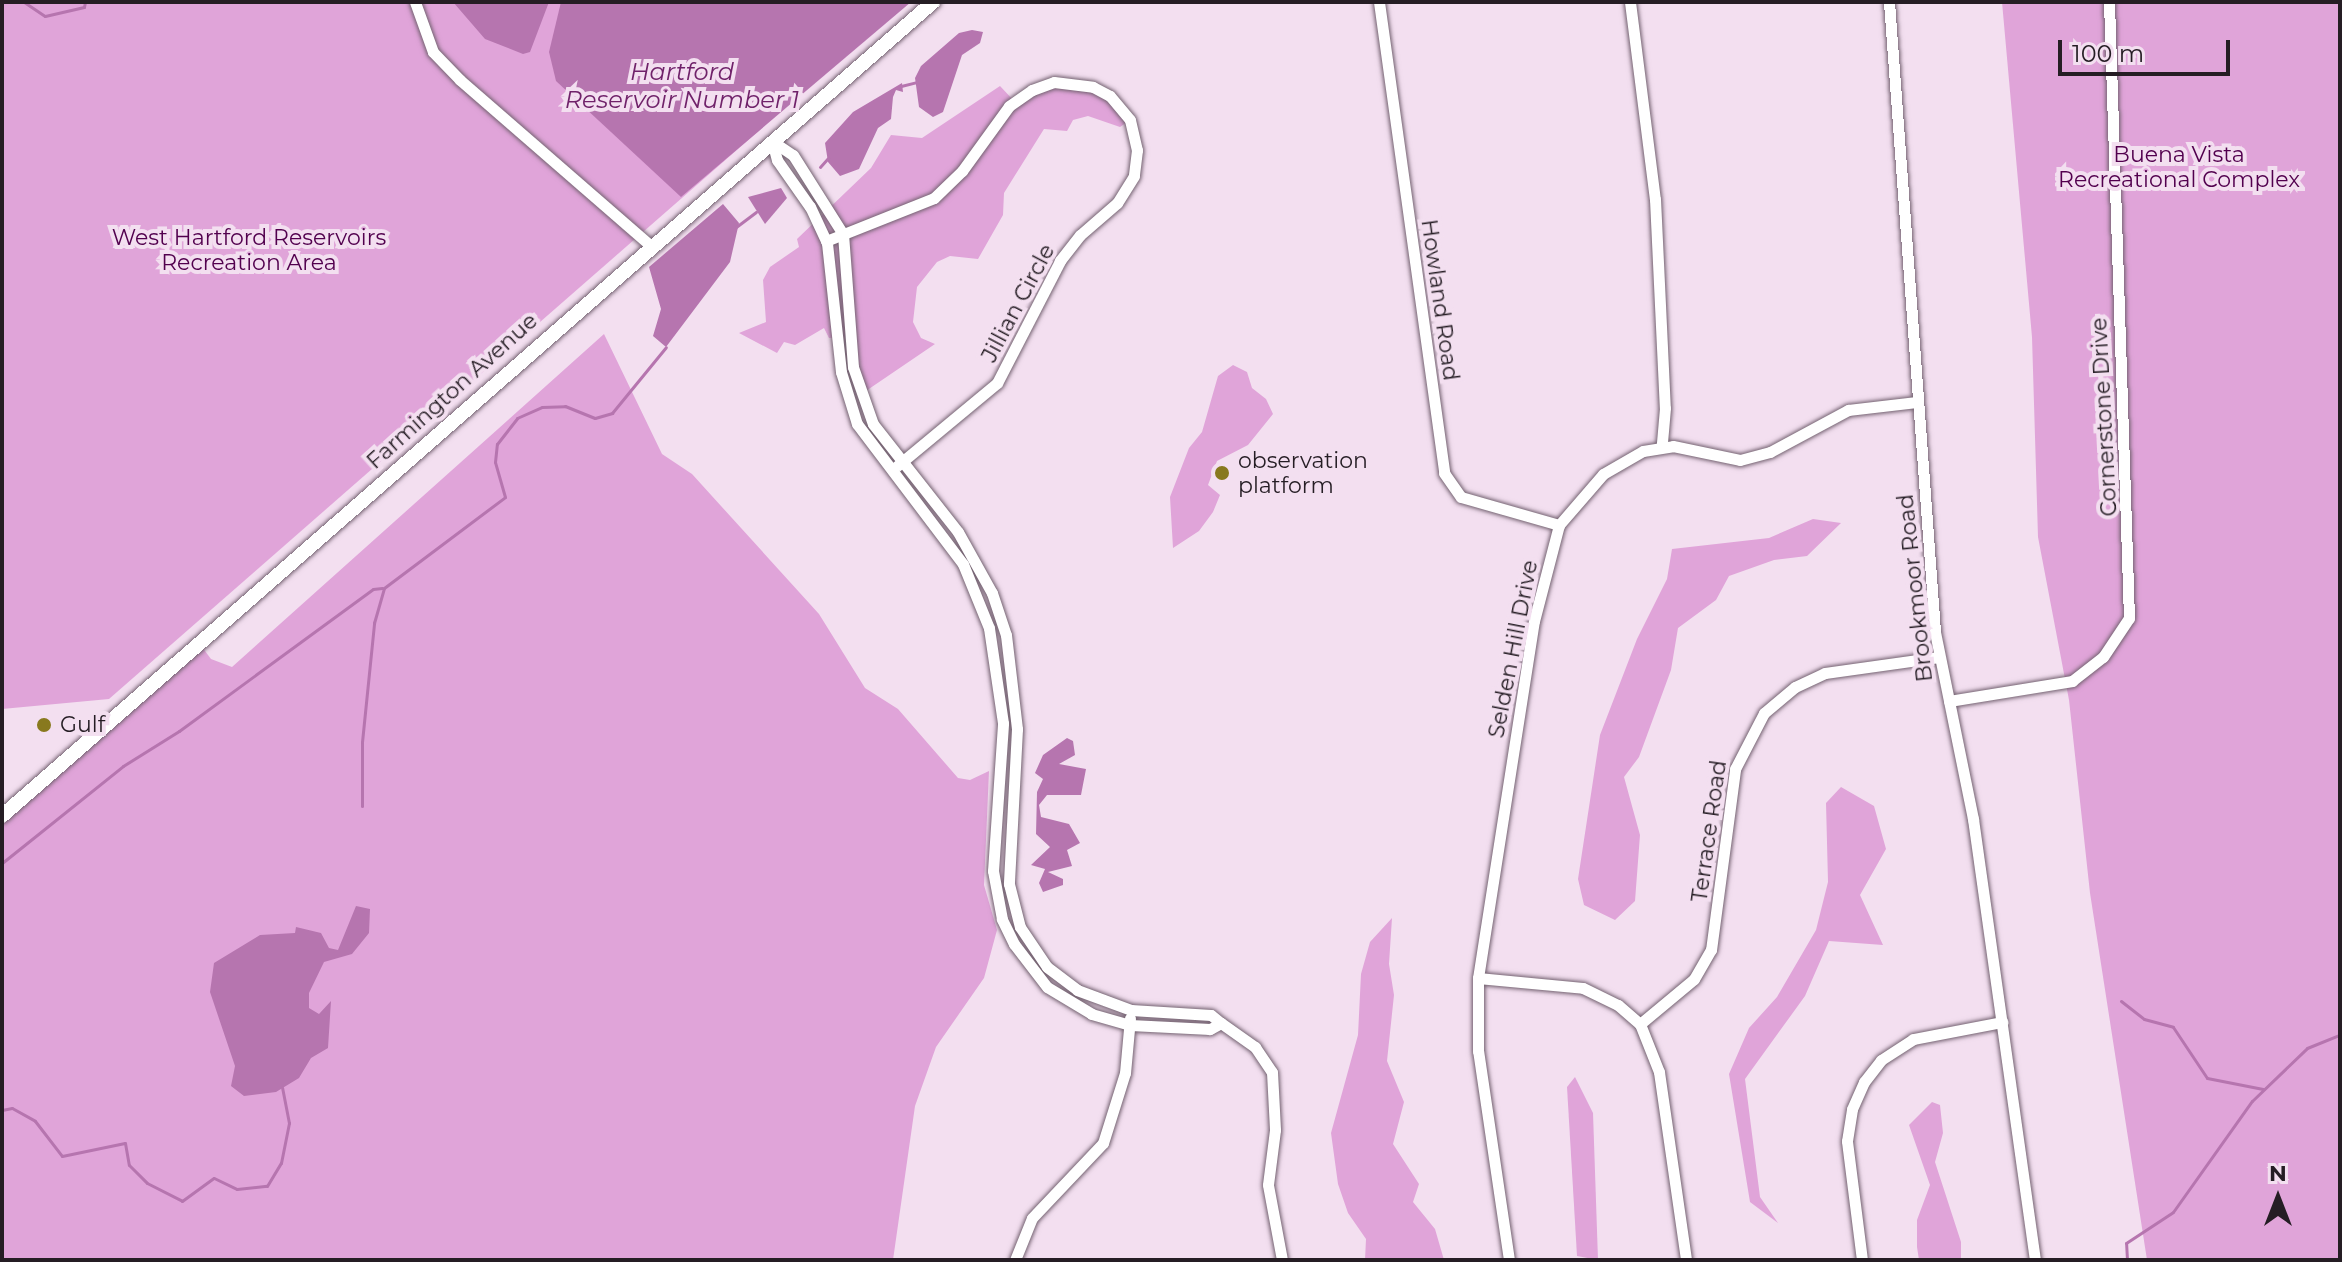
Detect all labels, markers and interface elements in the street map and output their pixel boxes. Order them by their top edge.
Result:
scale bar [2062,24,2234,74]
text: 100 m [2072,39,2144,68]
water label: Hartford Reservoir Number 1 [565,58,799,114]
park label: Buena Vista Recreational Complex [2058,141,2300,192]
street label: Howland Road [1416,218,1464,382]
park label: West Hartford Reservoirs Recreation Area [112,224,386,276]
street label: Jillian Circle [976,240,1060,366]
street label: Farmington Avenue [361,307,543,475]
street label: Cornerstone Drive [2086,317,2122,517]
place label: observation platform [1238,447,1368,498]
marker: observation platform [1213,464,1231,482]
street label: Brookmoor Road [1892,493,1938,683]
street label: Selden Hill Drive [1483,558,1543,740]
place label: Gulf [60,712,105,738]
marker: Gulf [35,716,53,734]
street label: Terrace Road [1686,758,1732,904]
north arrow [2238,1158,2318,1238]
text: N [2269,1160,2287,1187]

